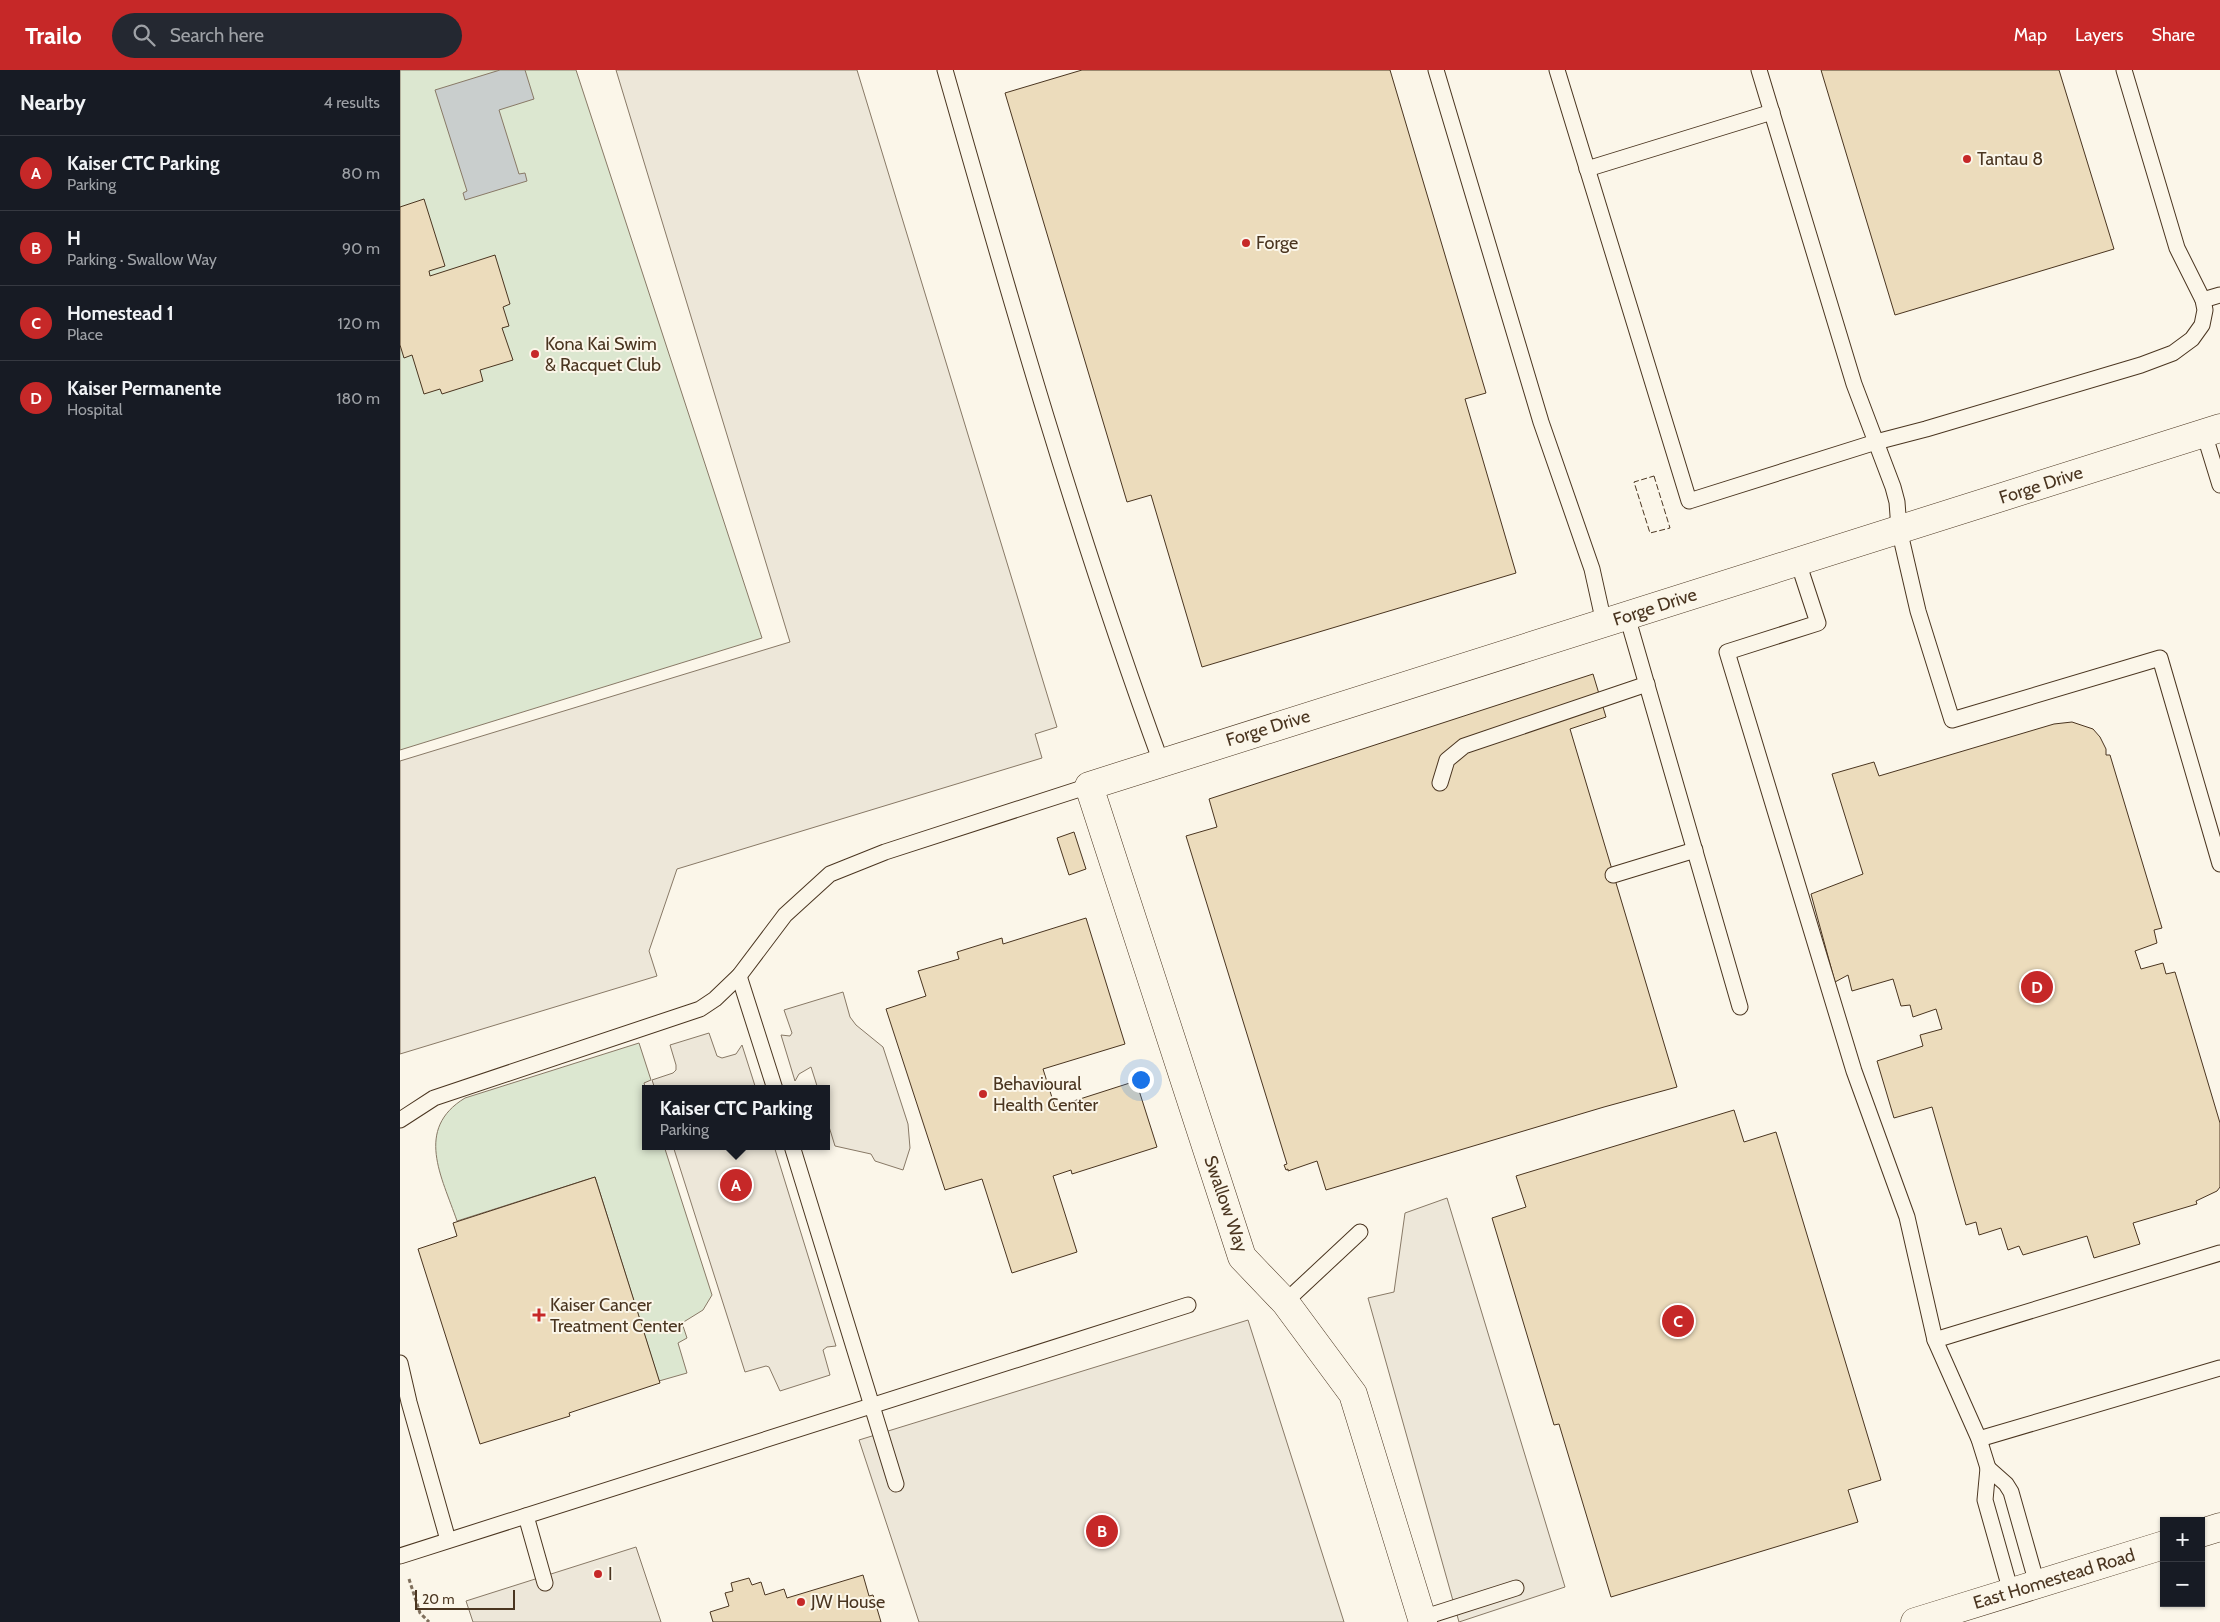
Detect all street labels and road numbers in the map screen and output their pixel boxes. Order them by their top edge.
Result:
street label: Forge Drive [1996,461,2086,509]
street label: Forge Drive [1610,583,1700,631]
street label: Forge Drive [1223,705,1313,751]
street label: Swallow Way [1199,1153,1253,1255]
street label: East Homestead Road [1970,1544,2138,1614]

